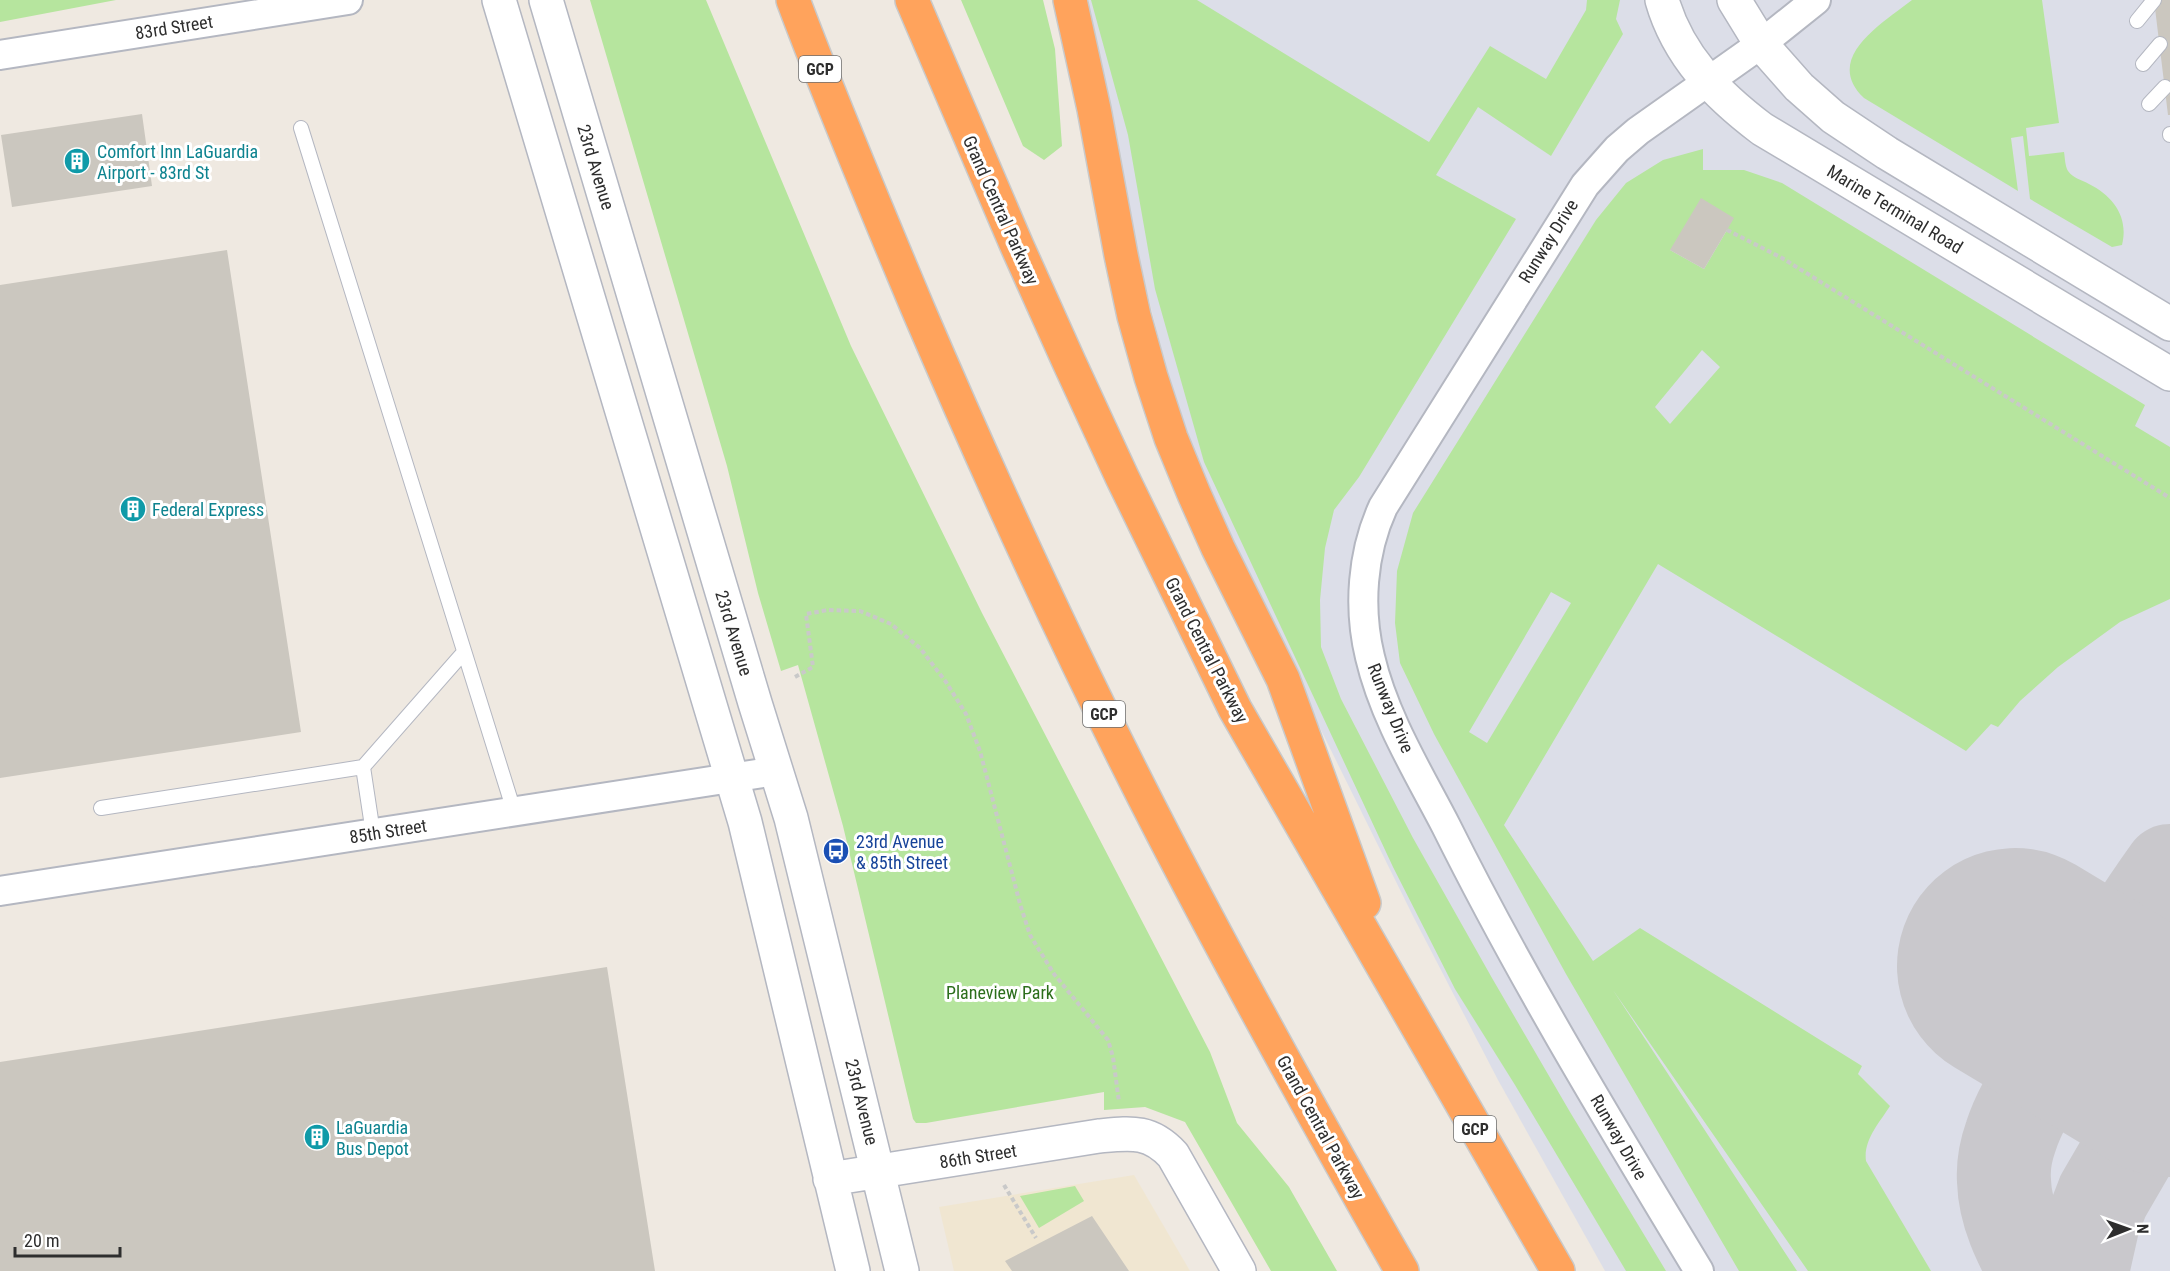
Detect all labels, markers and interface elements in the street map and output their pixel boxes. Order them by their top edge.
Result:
street label: 83rd Street [134,11,214,43]
road number: GCP [799,56,841,82]
street label: 23rd Avenue [573,122,619,212]
street label: Grand Central Parkway [959,132,1043,288]
place label: Comfort Inn LaGuardia Airport - 83rd St [97,141,258,183]
building icon: Comfort Inn LaGuardia Airport - 83rd St [62,146,92,176]
street label: Marine Terminal Road [1823,160,1967,258]
street label: Runway Drive [1514,195,1582,287]
building icon: Federal Express [118,494,148,524]
place label: Federal Express [152,499,264,520]
street label: Grand Central Parkway [1161,574,1253,727]
street label: 23rd Avenue [711,588,757,678]
street label: Runway Drive [1364,660,1418,756]
road number: GCP [1083,701,1125,727]
street label: 85th Street [348,815,428,847]
place label: 23rd Avenue & 85th Street [856,831,948,873]
bus stop icon: 23rd Avenue & 85th Street [821,836,851,866]
park label: Planeview Park [946,982,1054,1003]
street label: Grand Central Parkway [1273,1052,1369,1203]
street label: 23rd Avenue [841,1057,883,1147]
street label: Runway Drive [1586,1091,1652,1183]
road number: GCP [1454,1116,1496,1142]
place label: LaGuardia Bus Depot [336,1117,409,1159]
building icon: LaGuardia Bus Depot [302,1122,332,1152]
street label: 86th Street [938,1140,1018,1172]
north arrow [2098,1199,2158,1259]
scale bar [15,1220,120,1258]
text: N [2133,1224,2152,1234]
text: 20 m [24,1230,59,1251]

